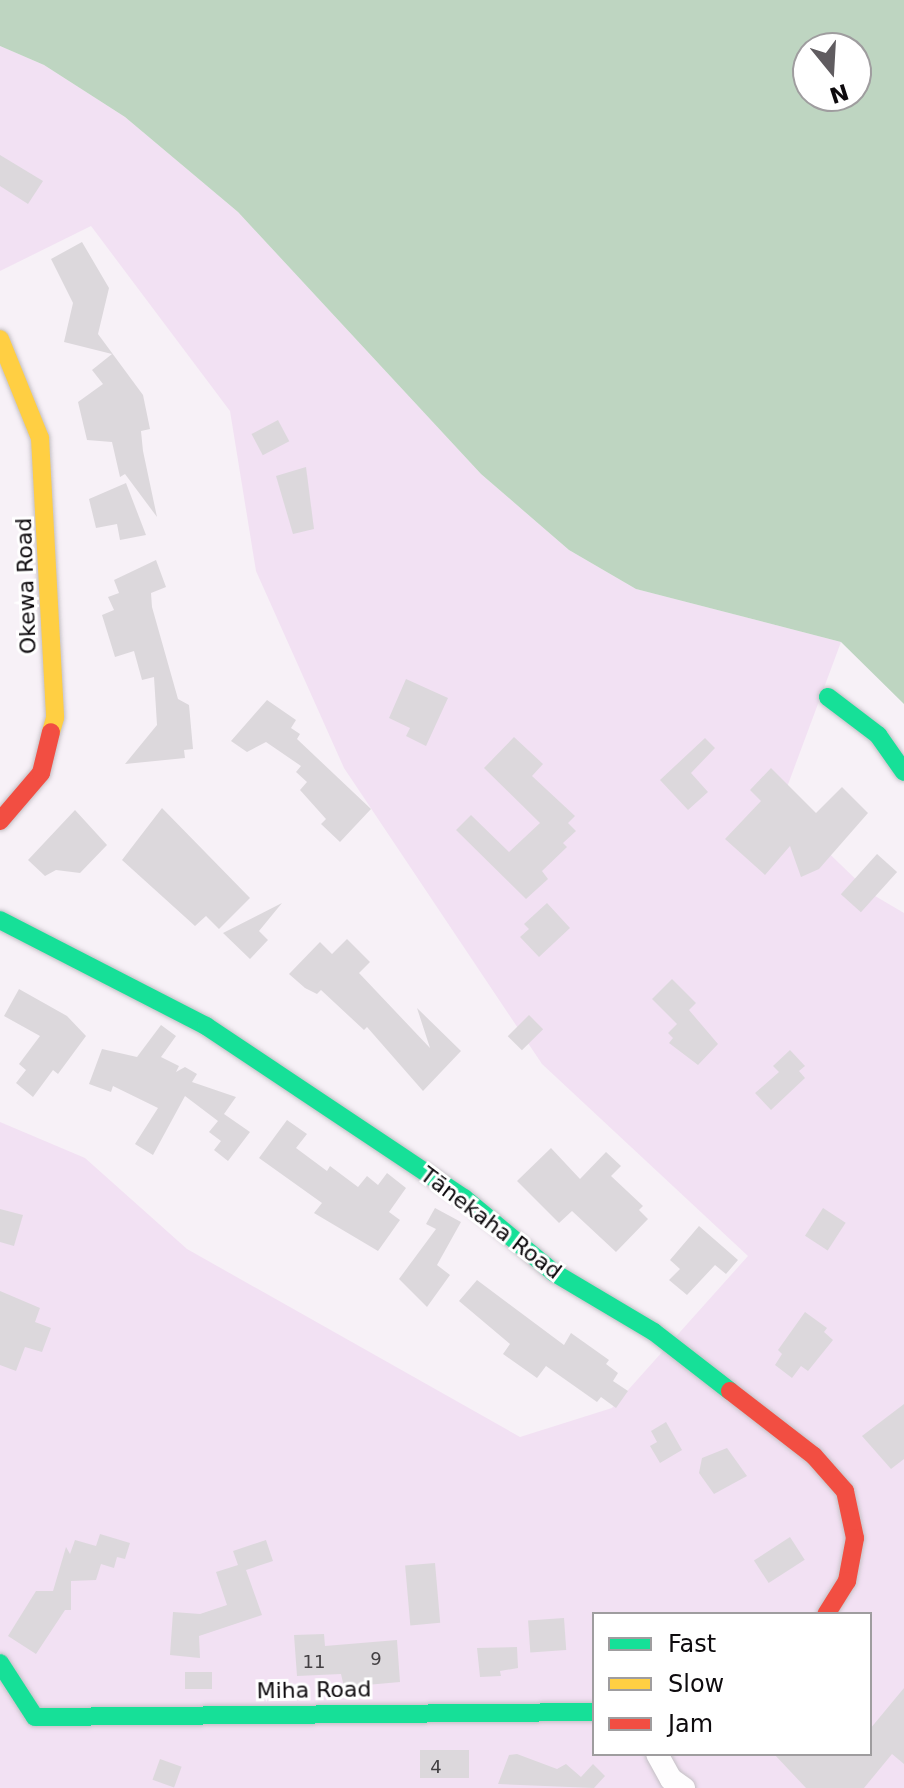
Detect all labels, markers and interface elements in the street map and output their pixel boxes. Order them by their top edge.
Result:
north arrow [792,32,872,112]
text: N [826,79,852,108]
street label: Okewa Road [10,517,42,655]
street label: Tānekaha Road [415,1161,567,1285]
legend [592,1612,872,1756]
text: Fast [668,1630,716,1658]
house number: 9 [370,1648,382,1670]
house number: 11 [303,1651,325,1673]
text: Slow [668,1670,724,1698]
street label: Miha Road [256,1676,372,1704]
text: Jam [668,1710,713,1738]
house number: 4 [430,1756,442,1778]

